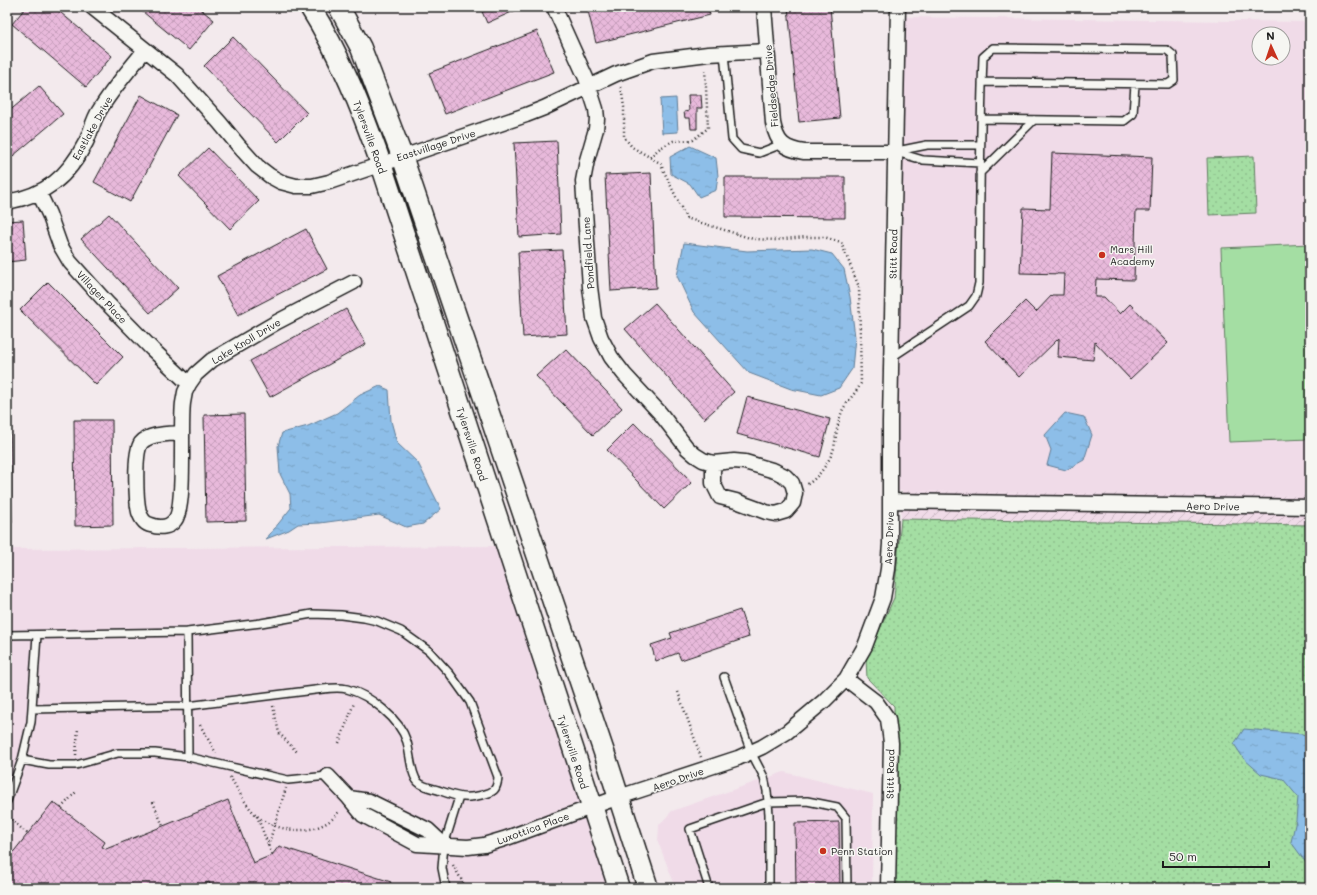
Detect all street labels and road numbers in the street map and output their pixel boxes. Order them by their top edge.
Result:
street label: Fieldsedge Drive [760,44,782,128]
street label: Eastlake Drive [69,94,115,162]
street label: Tylersville Road [350,98,390,176]
street label: Eastvillage Drive [395,126,477,164]
street label: Pondfield Lane [578,216,598,290]
street label: Stitt Road [886,229,900,279]
street label: Villager Place [74,267,130,327]
street label: Lake Knoll Drive [209,315,283,367]
street label: Tylersville Road [453,405,491,483]
street label: Aero Drive [1186,499,1240,513]
street label: Aero Drive [881,511,897,565]
street label: Tylersville Road [554,713,592,791]
street label: Stitt Road [883,749,897,799]
street label: Aero Drive [650,764,706,794]
street label: Luxottica Place [495,808,571,848]

